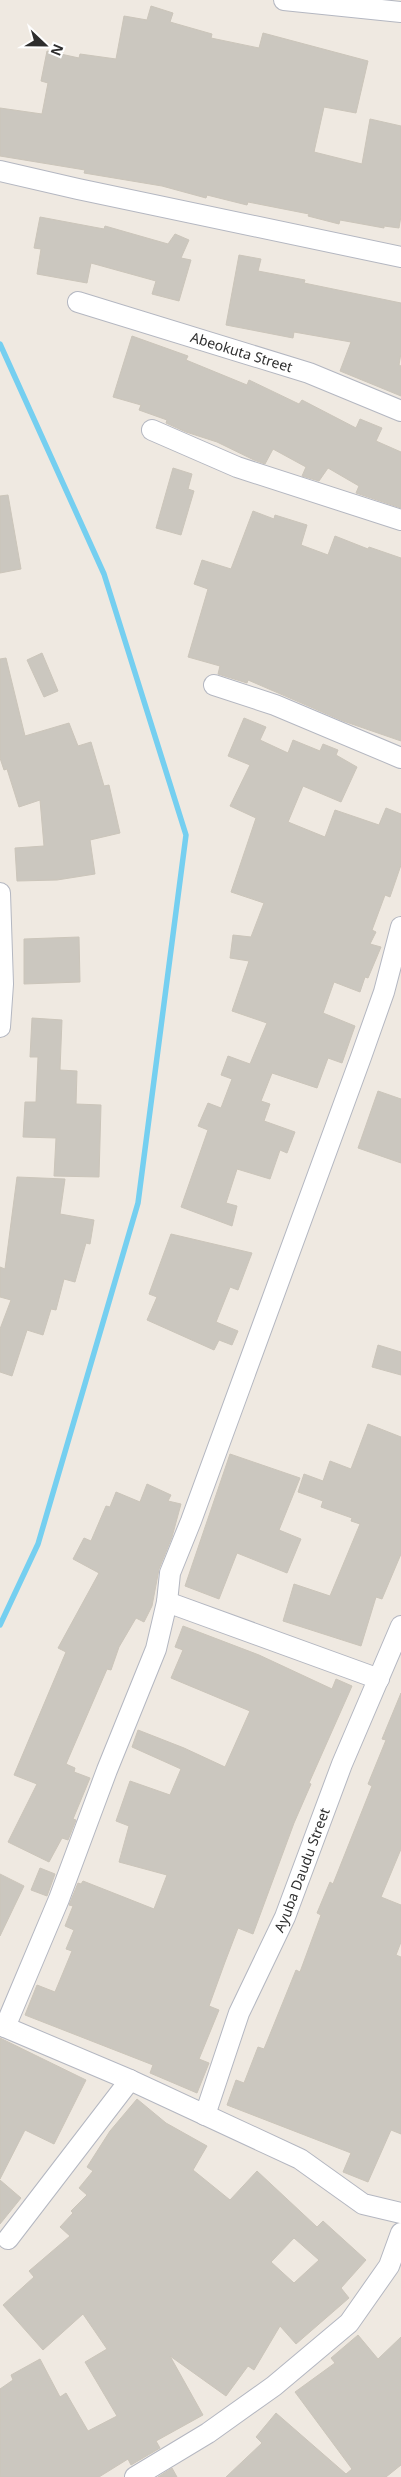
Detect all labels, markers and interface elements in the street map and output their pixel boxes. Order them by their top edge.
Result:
north arrow [20,20,70,70]
text: N [47,41,68,59]
street label: Abeokuta Street [188,327,295,376]
street label: Ayuba Daudu Street [269,1805,334,1935]

